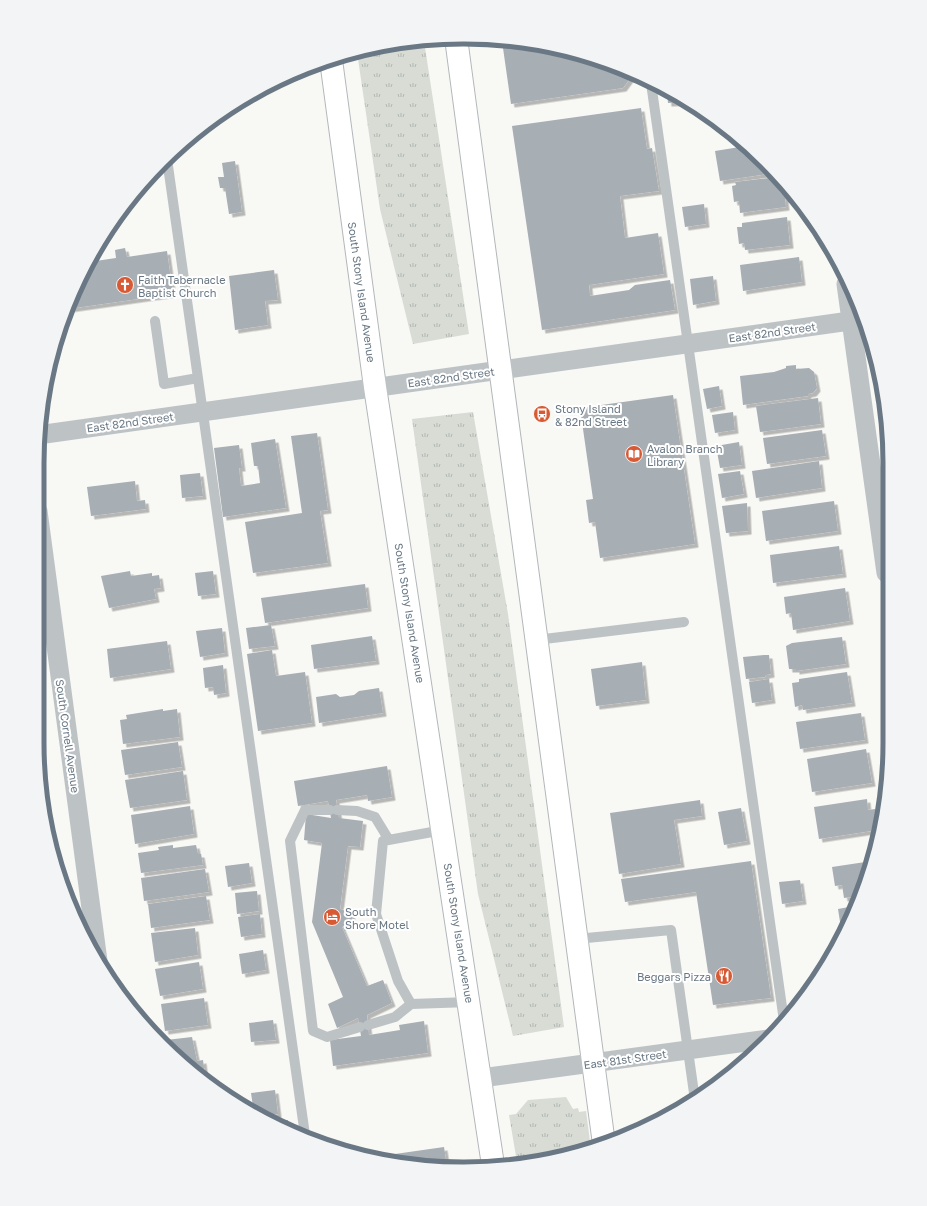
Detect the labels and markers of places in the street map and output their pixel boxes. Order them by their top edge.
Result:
place label: Faith Tabernacle Baptist Church [138,273,226,299]
church icon: Faith Tabernacle Baptist Church [115,275,135,295]
place label: Stony Island & 82nd Street [555,402,627,428]
bus stop icon: Stony Island & 82nd Street [532,404,552,424]
place label: Avalon Branch Library [647,442,723,468]
library icon: Avalon Branch Library [624,444,644,464]
place label: South Shore Motel [345,905,410,931]
hotel icon: South Shore Motel [322,907,342,927]
restaurant icon: Beggars Pizza [714,966,734,986]
place label: Beggars Pizza [637,970,711,983]

